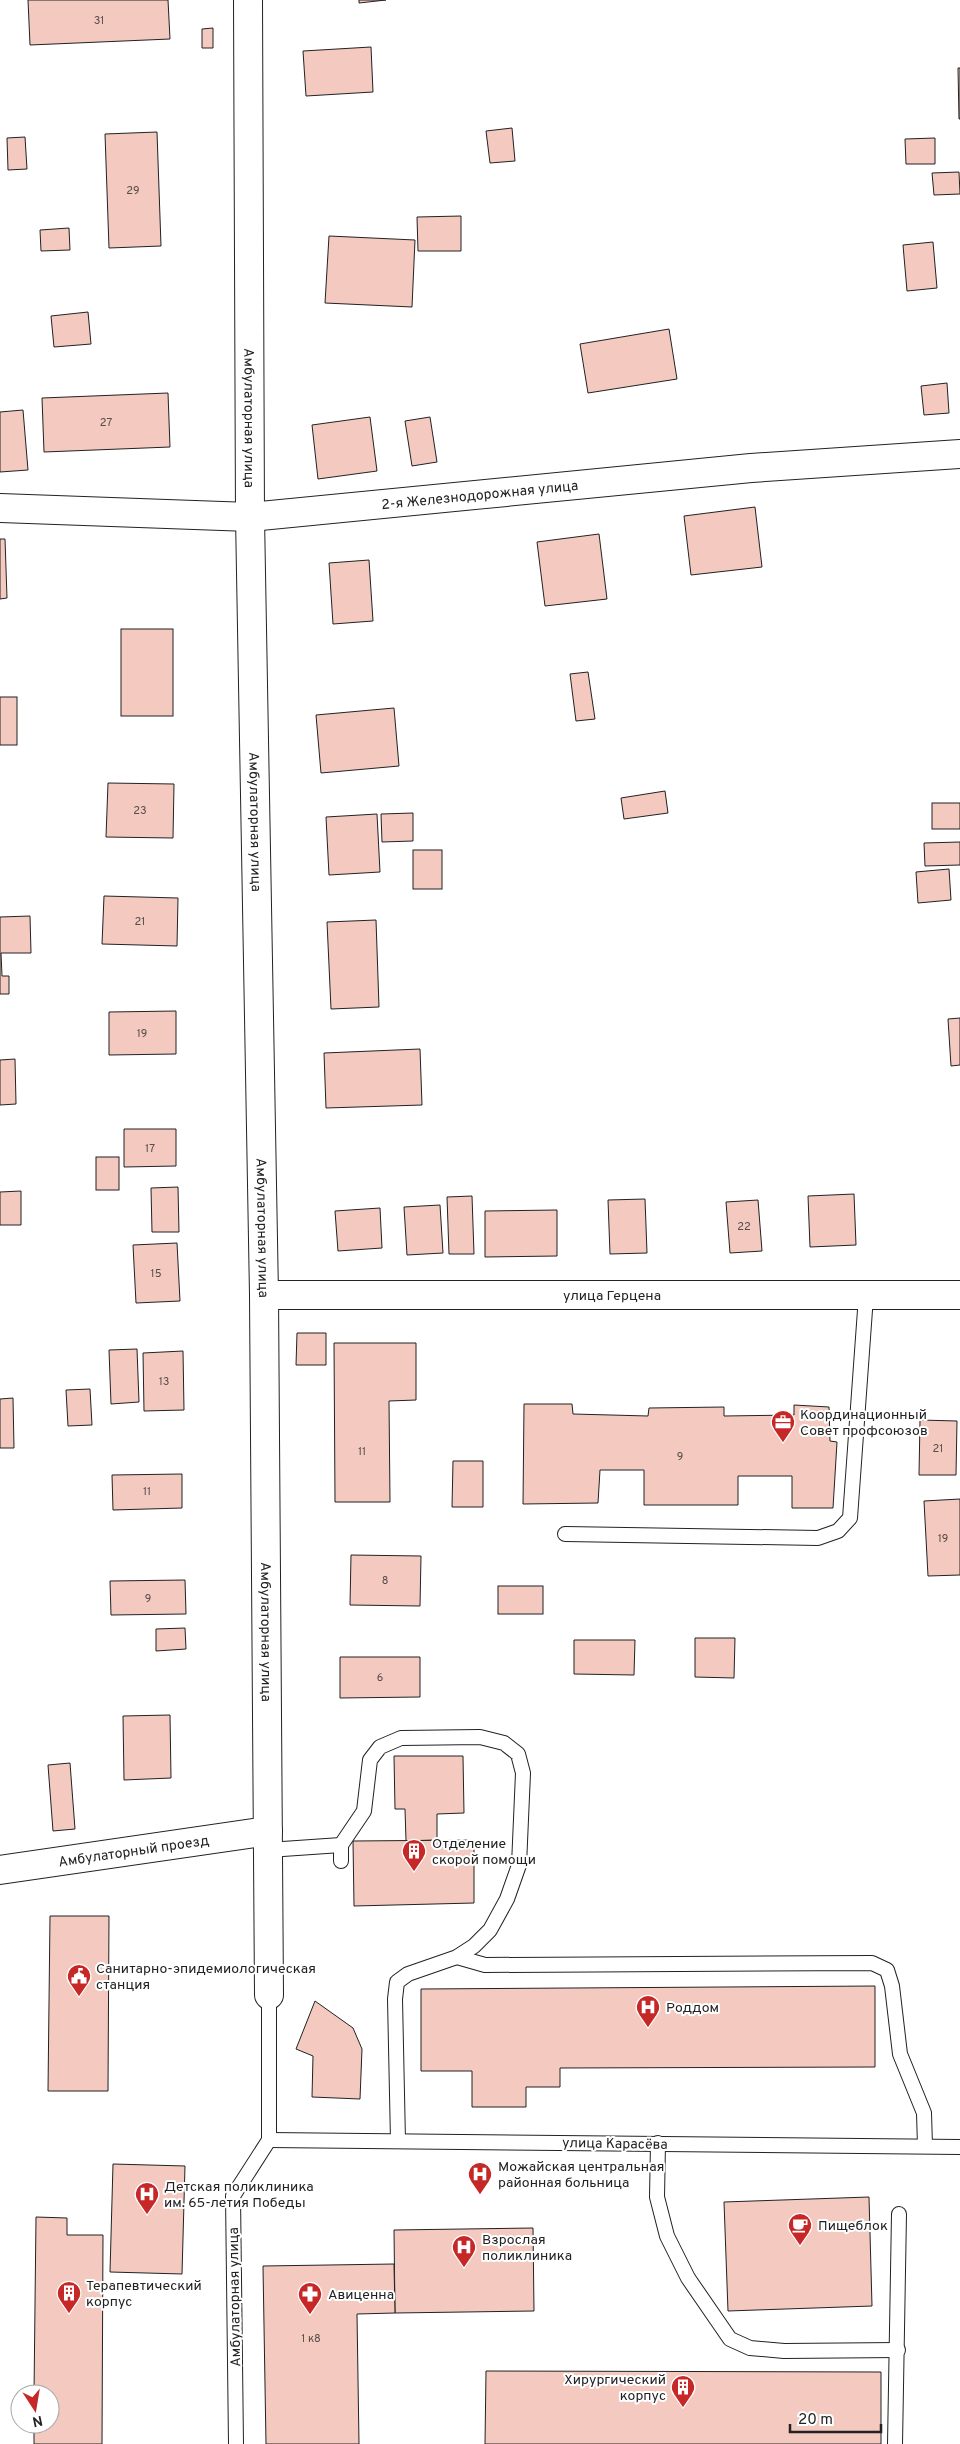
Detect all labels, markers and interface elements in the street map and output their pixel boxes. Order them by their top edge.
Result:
house number: 31 [94,14,104,28]
house number: 29 [126,184,140,198]
street label: Амбулаторная улица [239,348,257,488]
house number: 27 [100,416,112,430]
street label: 2-я Железнодорожная улица [381,478,579,514]
street label: Амбулаторная улица [244,752,264,892]
house number: 23 [133,804,147,818]
house number: 21 [135,915,145,929]
house number: 19 [137,1027,147,1041]
house number: 17 [145,1142,155,1156]
street label: Амбулаторная улица [252,1158,271,1298]
house number: 22 [737,1220,751,1234]
house number: 15 [151,1267,162,1281]
street label: улица Герцена [563,1288,661,1305]
house number: 13 [159,1375,169,1389]
place label: Координационный Совет профсоюзов [800,1407,928,1440]
office icon: Координационный Совет профсоюзов [770,1409,796,1443]
house number: 21 [933,1442,943,1456]
house number: 11 [358,1445,366,1459]
house number: 9 [677,1450,683,1464]
house number: 11 [143,1485,151,1499]
house number: 19 [938,1532,948,1546]
street label: Амбулаторная улица [256,1562,274,1702]
house number: 8 [382,1574,388,1588]
house number: 9 [145,1592,151,1606]
house number: 6 [377,1671,383,1685]
street label: Амбулаторный проезд [57,1833,210,1871]
place label: Отделение скорой помощи [432,1836,536,1869]
building icon: Отделение скорой помощи [401,1838,427,1872]
place label: Санитарно-эпидемиологическая станция [96,1961,316,1994]
public building icon: Санитарно-эпидемиологическая станция [66,1963,92,1997]
hospital icon: Роддом [635,1994,661,2028]
place label: Роддом [666,2000,719,2017]
street label: улица Карасёва [562,2135,668,2154]
place label: Можайская центральная районная больница [498,2159,664,2192]
hospital icon: Можайская центральная районная больница [467,2161,493,2195]
place label: Детская поликлиника им. 65-летия Победы [164,2179,314,2212]
hospital icon: Детская поликлиника им. 65-летия Победы [134,2181,160,2215]
cafe icon: Пищеблок [787,2212,813,2246]
place label: Пищеблок [818,2218,888,2235]
street label: Амбулаторная улица [226,2227,245,2367]
place label: Взрослая поликлиника [482,2232,572,2265]
hospital icon: Взрослая поликлиника [451,2234,477,2268]
place label: Терапевтический корпус [86,2278,202,2311]
building icon: Терапевтический корпус [56,2280,82,2314]
pharmacy icon: Авиценна [297,2281,323,2315]
place label: Авиценна [328,2287,394,2304]
house number: 1 к8 [301,2332,321,2346]
place label: Хирургический корпус [564,2372,666,2405]
building icon: Хирургический корпус [670,2374,696,2408]
north arrow [10,2384,60,2434]
scale bar [790,2402,881,2434]
text: N [31,2411,44,2430]
text: 20 m [798,2411,833,2430]

